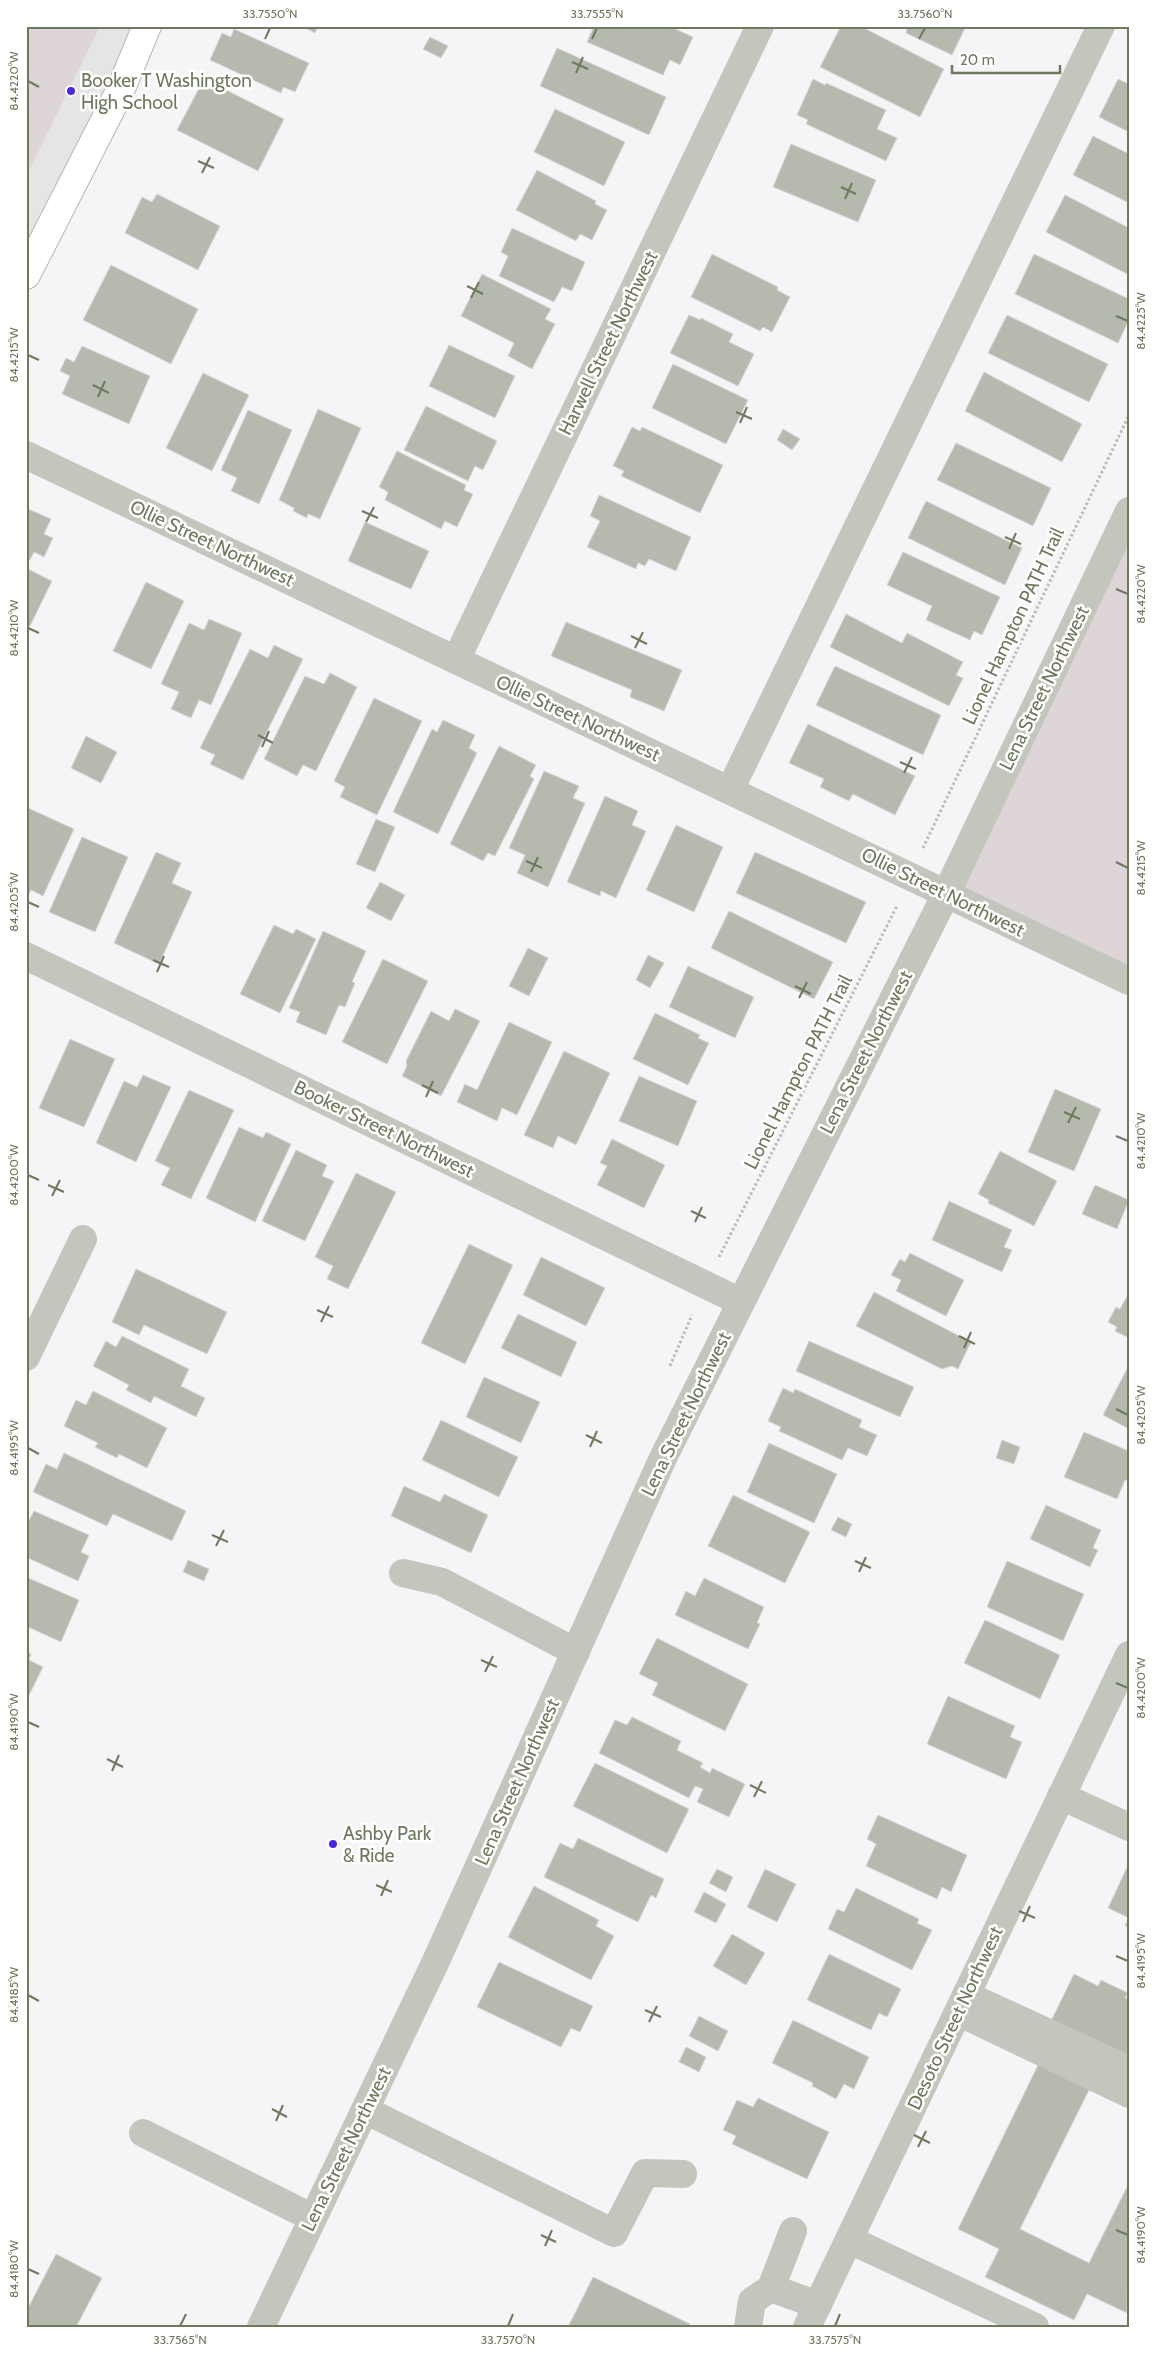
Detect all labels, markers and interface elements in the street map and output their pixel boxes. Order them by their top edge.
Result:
text: 33.7550°N [243,6,297,21]
text: 33.7555°N [571,6,623,21]
text: 33.7560°N [897,6,953,21]
scale bar [952,42,1060,74]
text: 84.4220°W [6,51,21,111]
text: 20 m [960,51,995,69]
place label: Booker T Washington High School [81,69,252,114]
marker: Booker T Washington High School [65,85,77,97]
street label: Harwell Street Northwest [553,247,663,439]
text: 84.4225°W [1133,292,1148,350]
text: 84.4215°W [6,327,21,383]
street label: Ollie Street Northwest [126,495,298,591]
street label: Lionel Hampton PATH Trail [957,523,1069,728]
text: 84.4220°W [1133,564,1148,624]
text: 84.4210°W [6,599,21,656]
street label: Lena Street Northwest [994,602,1094,774]
street label: Ollie Street Northwest [492,670,664,766]
text: 84.4215°W [1133,840,1148,896]
street label: Ollie Street Northwest [858,843,1029,942]
text: 84.4205°W [6,872,21,932]
street label: Lena Street Northwest [815,966,917,1137]
street label: Lionel Hampton PATH Trail [739,971,857,1173]
street label: Booker Street Northwest [290,1075,478,1183]
text: 84.4210°W [1133,1112,1148,1169]
text: 84.4200°W [6,1144,21,1206]
street label: Lena Street Northwest [636,1328,736,1500]
text: 84.4205°W [1133,1385,1148,1445]
text: 84.4195°W [6,1420,21,1476]
text: 84.4200°W [1133,1657,1148,1719]
text: 84.4190°W [6,1693,21,1751]
street label: Lena Street Northwest [470,1695,564,1869]
place label: Ashby Park & Ride [343,1822,432,1867]
marker: Ashby Park & Ride [327,1838,339,1850]
street label: Desoto Street Northwest [902,1922,1008,2113]
text: 84.4195°W [1133,1933,1148,1989]
text: 84.4185°W [6,1966,21,2023]
street label: Lena Street Northwest [296,2063,396,2235]
text: 84.4190°W [1133,2206,1148,2264]
text: 84.4180°W [6,2239,21,2298]
text: 33.7565°N [153,2332,207,2347]
text: 33.7570°N [481,2332,535,2347]
text: 33.7575°N [809,2332,861,2347]

